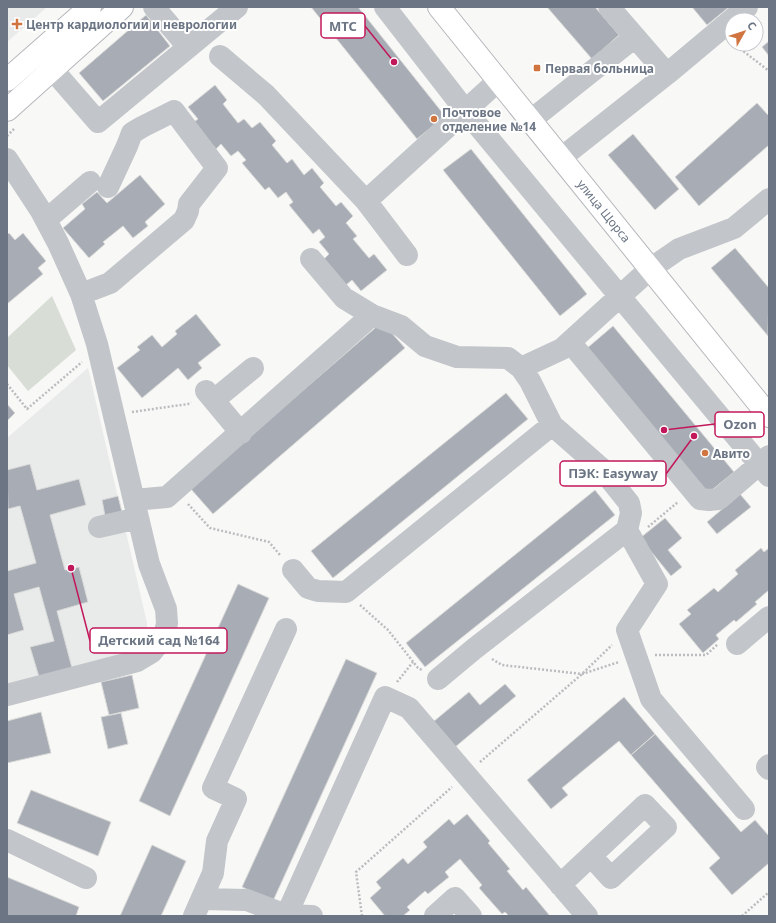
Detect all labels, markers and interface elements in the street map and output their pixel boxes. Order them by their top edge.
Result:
north arrow [724,12,764,52]
callout: МТС [321,13,365,38]
place label: Центр кардиологии и неврологии [26,16,237,33]
text: МТС [329,17,357,35]
marker: Центр кардиологии и неврологии [11,18,23,30]
text: С [744,18,760,33]
place label: Первая больница [545,60,654,77]
marker: Первая больница [532,63,542,73]
place label: Почтовое отделение №14 [442,104,536,135]
marker: Почтовое отделение №14 [429,114,439,124]
street label: улица Щорса [573,176,635,246]
callout: Ozon [715,412,764,437]
text: Ozon [723,415,757,433]
place label: Авито [713,445,750,462]
marker: Авито [700,448,710,458]
callout: ПЭК: Easyway [560,461,666,486]
text: ПЭК: Easyway [568,464,658,482]
callout: Детский сад №164 [90,628,227,653]
text: Детский сад №164 [98,631,220,649]

